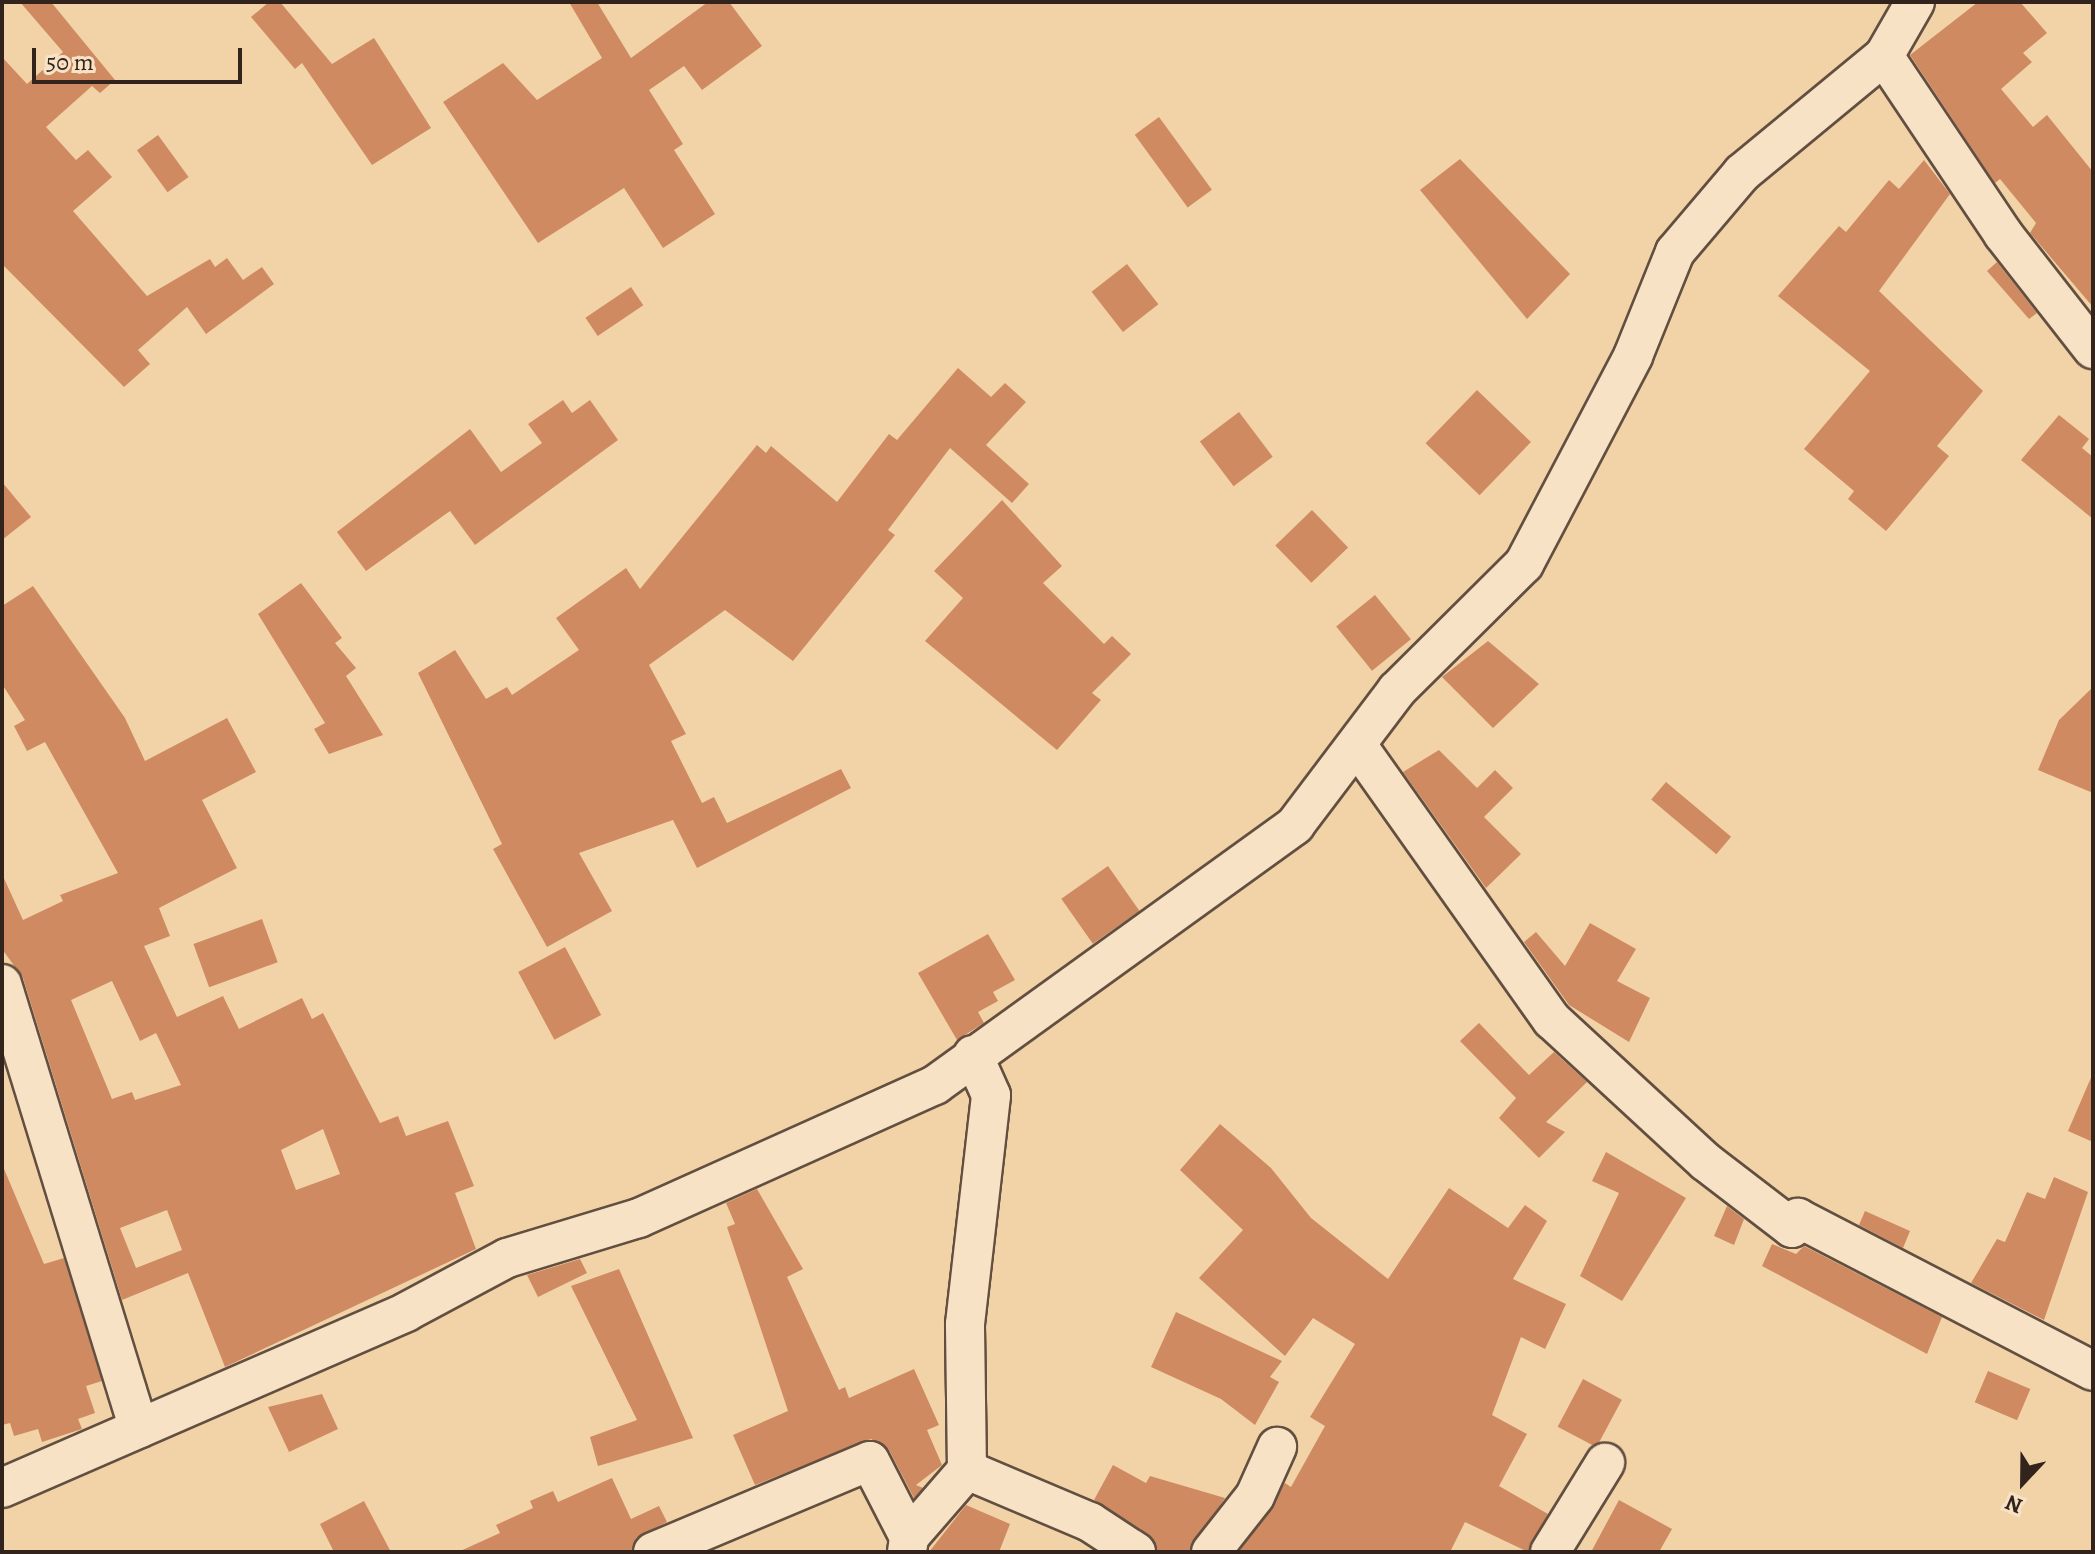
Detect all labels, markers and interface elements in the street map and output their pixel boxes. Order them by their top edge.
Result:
scale bar [36,32,246,82]
text: 50 m [46,46,94,78]
north arrow [1983,1442,2063,1522]
text: N [2001,1487,2027,1521]

